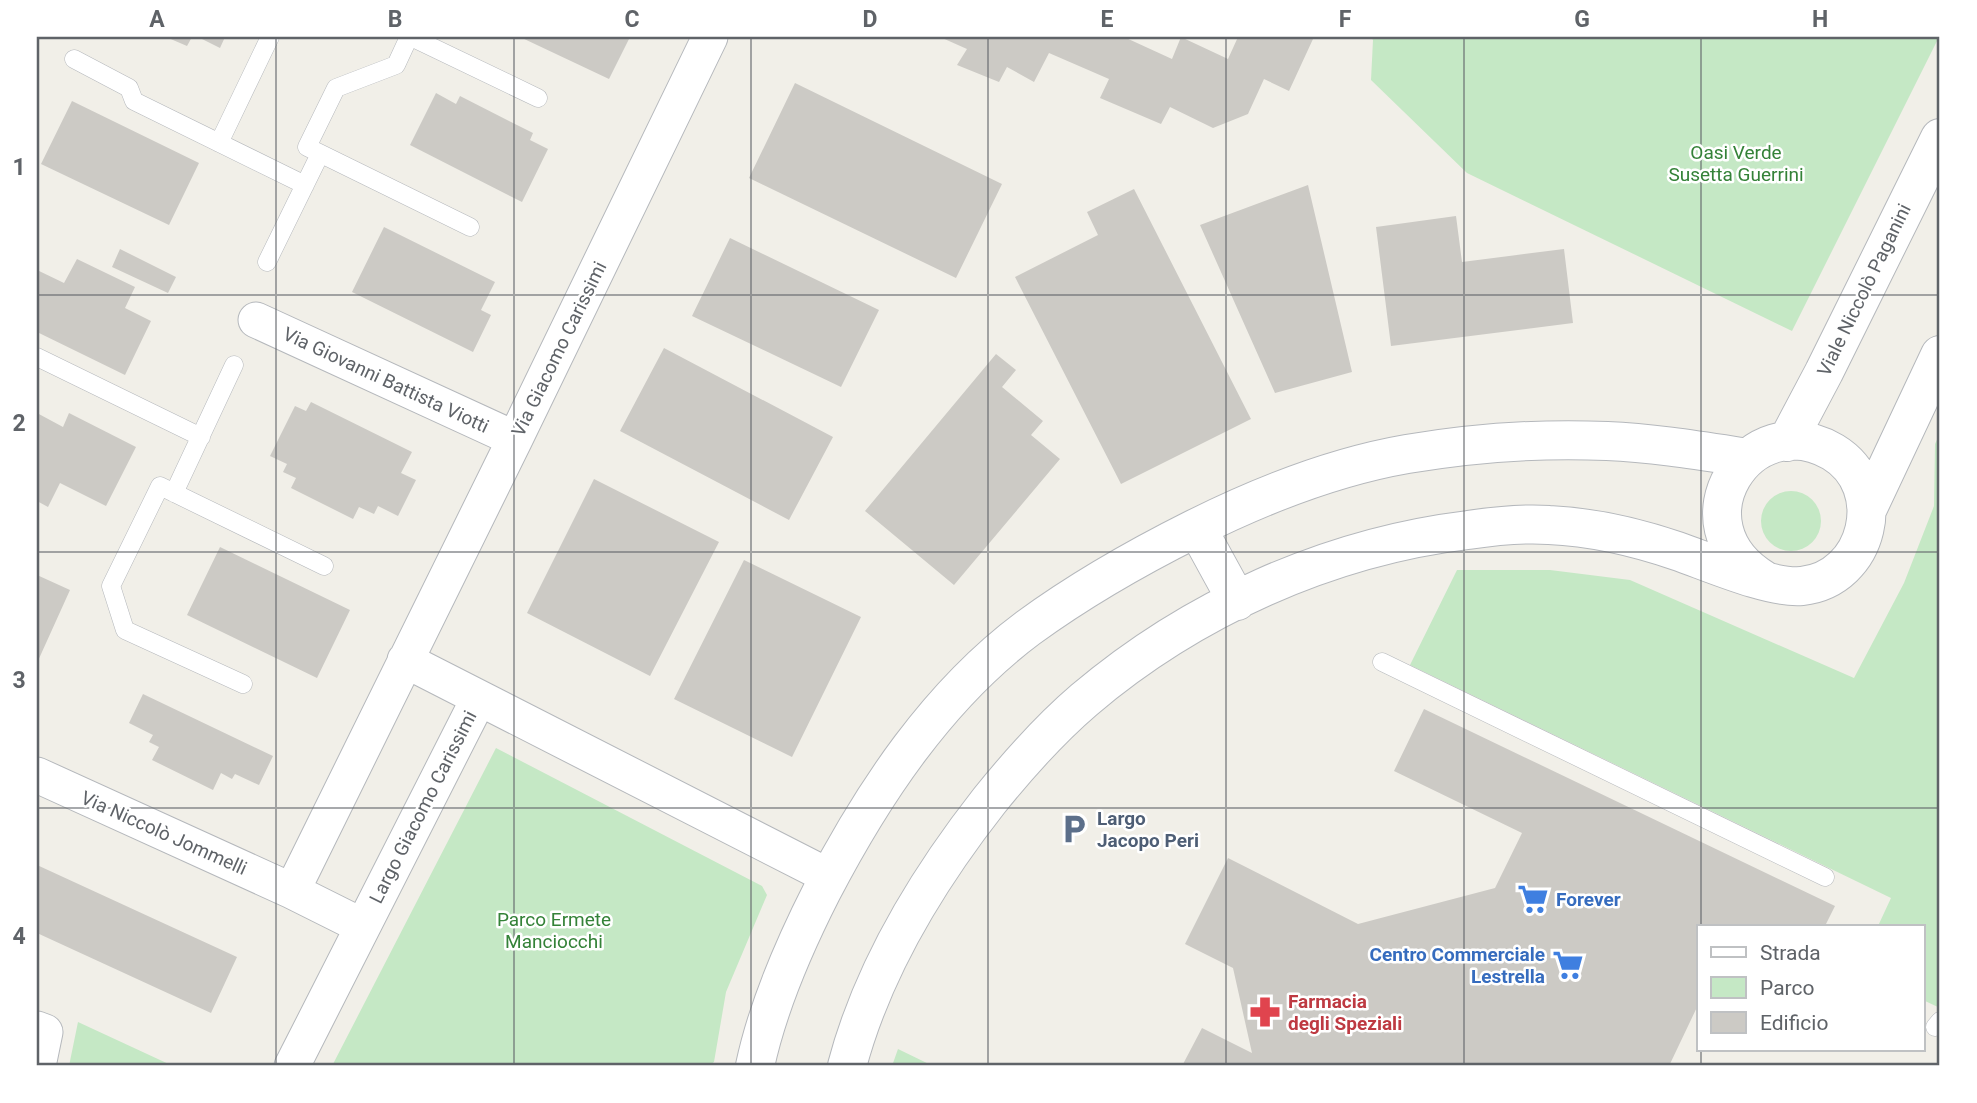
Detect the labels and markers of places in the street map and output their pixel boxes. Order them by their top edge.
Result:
place label: Largo Jacopo Peri [1097,807,1199,852]
parking icon: Largo Jacopo Peri [1057,812,1091,846]
supermarket icon: Forever [1516,882,1550,916]
place label: Forever [1556,888,1621,911]
place label: Centro Commerciale Lestrella [1370,943,1545,988]
supermarket icon: Centro Commerciale Lestrella [1551,948,1585,982]
place label: Farmacia degli Speziali [1288,990,1402,1035]
pharmacy icon: Farmacia degli Speziali [1248,995,1282,1029]

